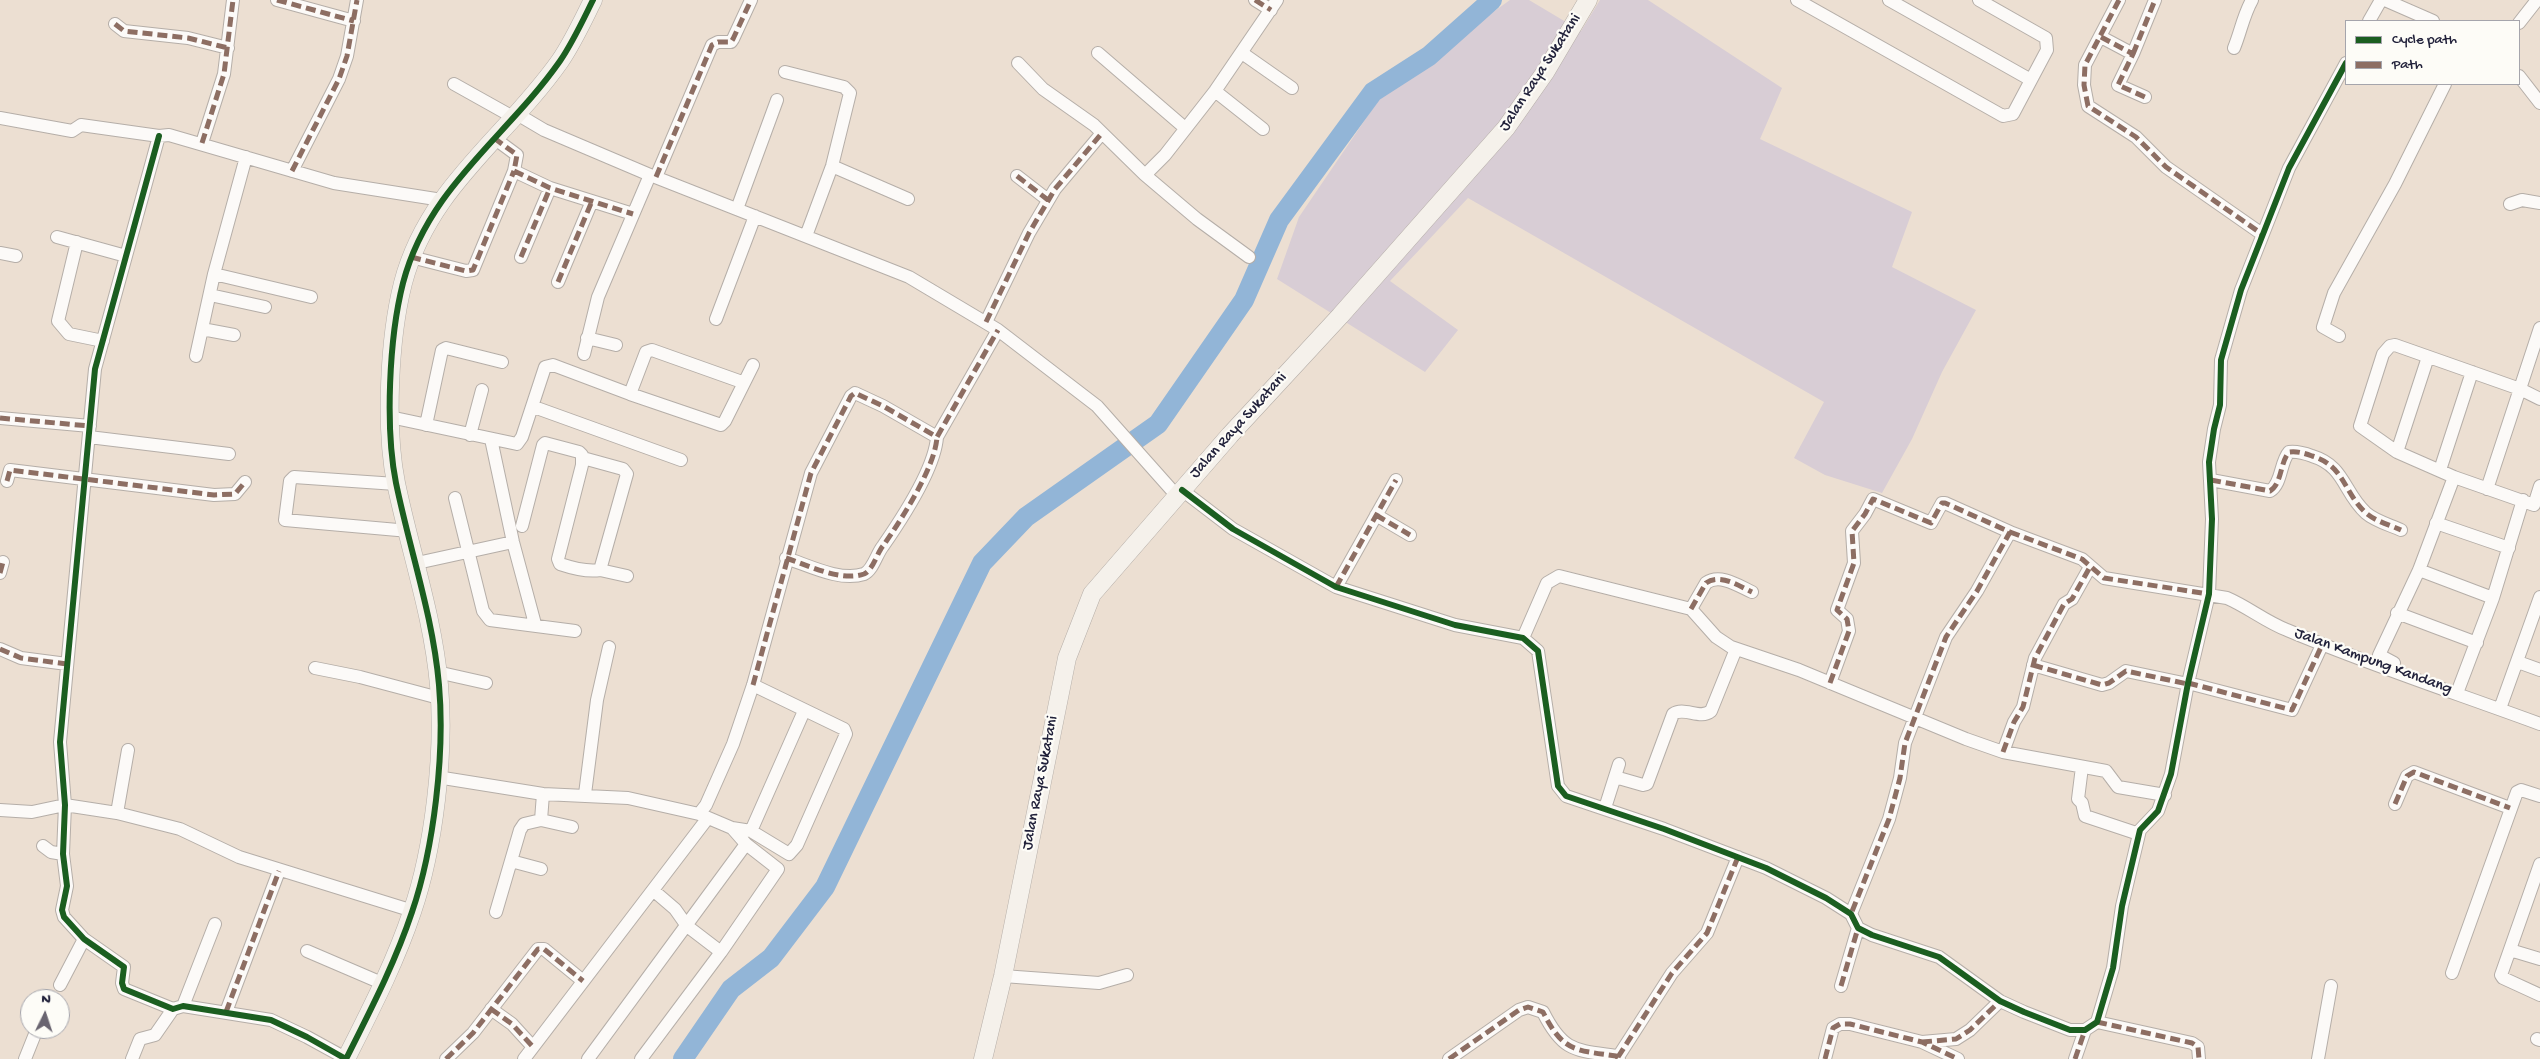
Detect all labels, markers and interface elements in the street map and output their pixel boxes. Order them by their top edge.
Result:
street label: Jalan Raya Sukatani [1496,11,1586,135]
legend [2345,20,2520,85]
text: Cycle path [2392,31,2457,49]
text: Path [2392,56,2423,74]
street label: Jalan Raya Sukatani [1186,369,1292,483]
street label: Jalan Kampung Kandang [2292,625,2454,699]
street label: Jalan Raya Sukatani [1019,714,1063,852]
north arrow [20,989,70,1039]
text: N [41,991,51,1008]

